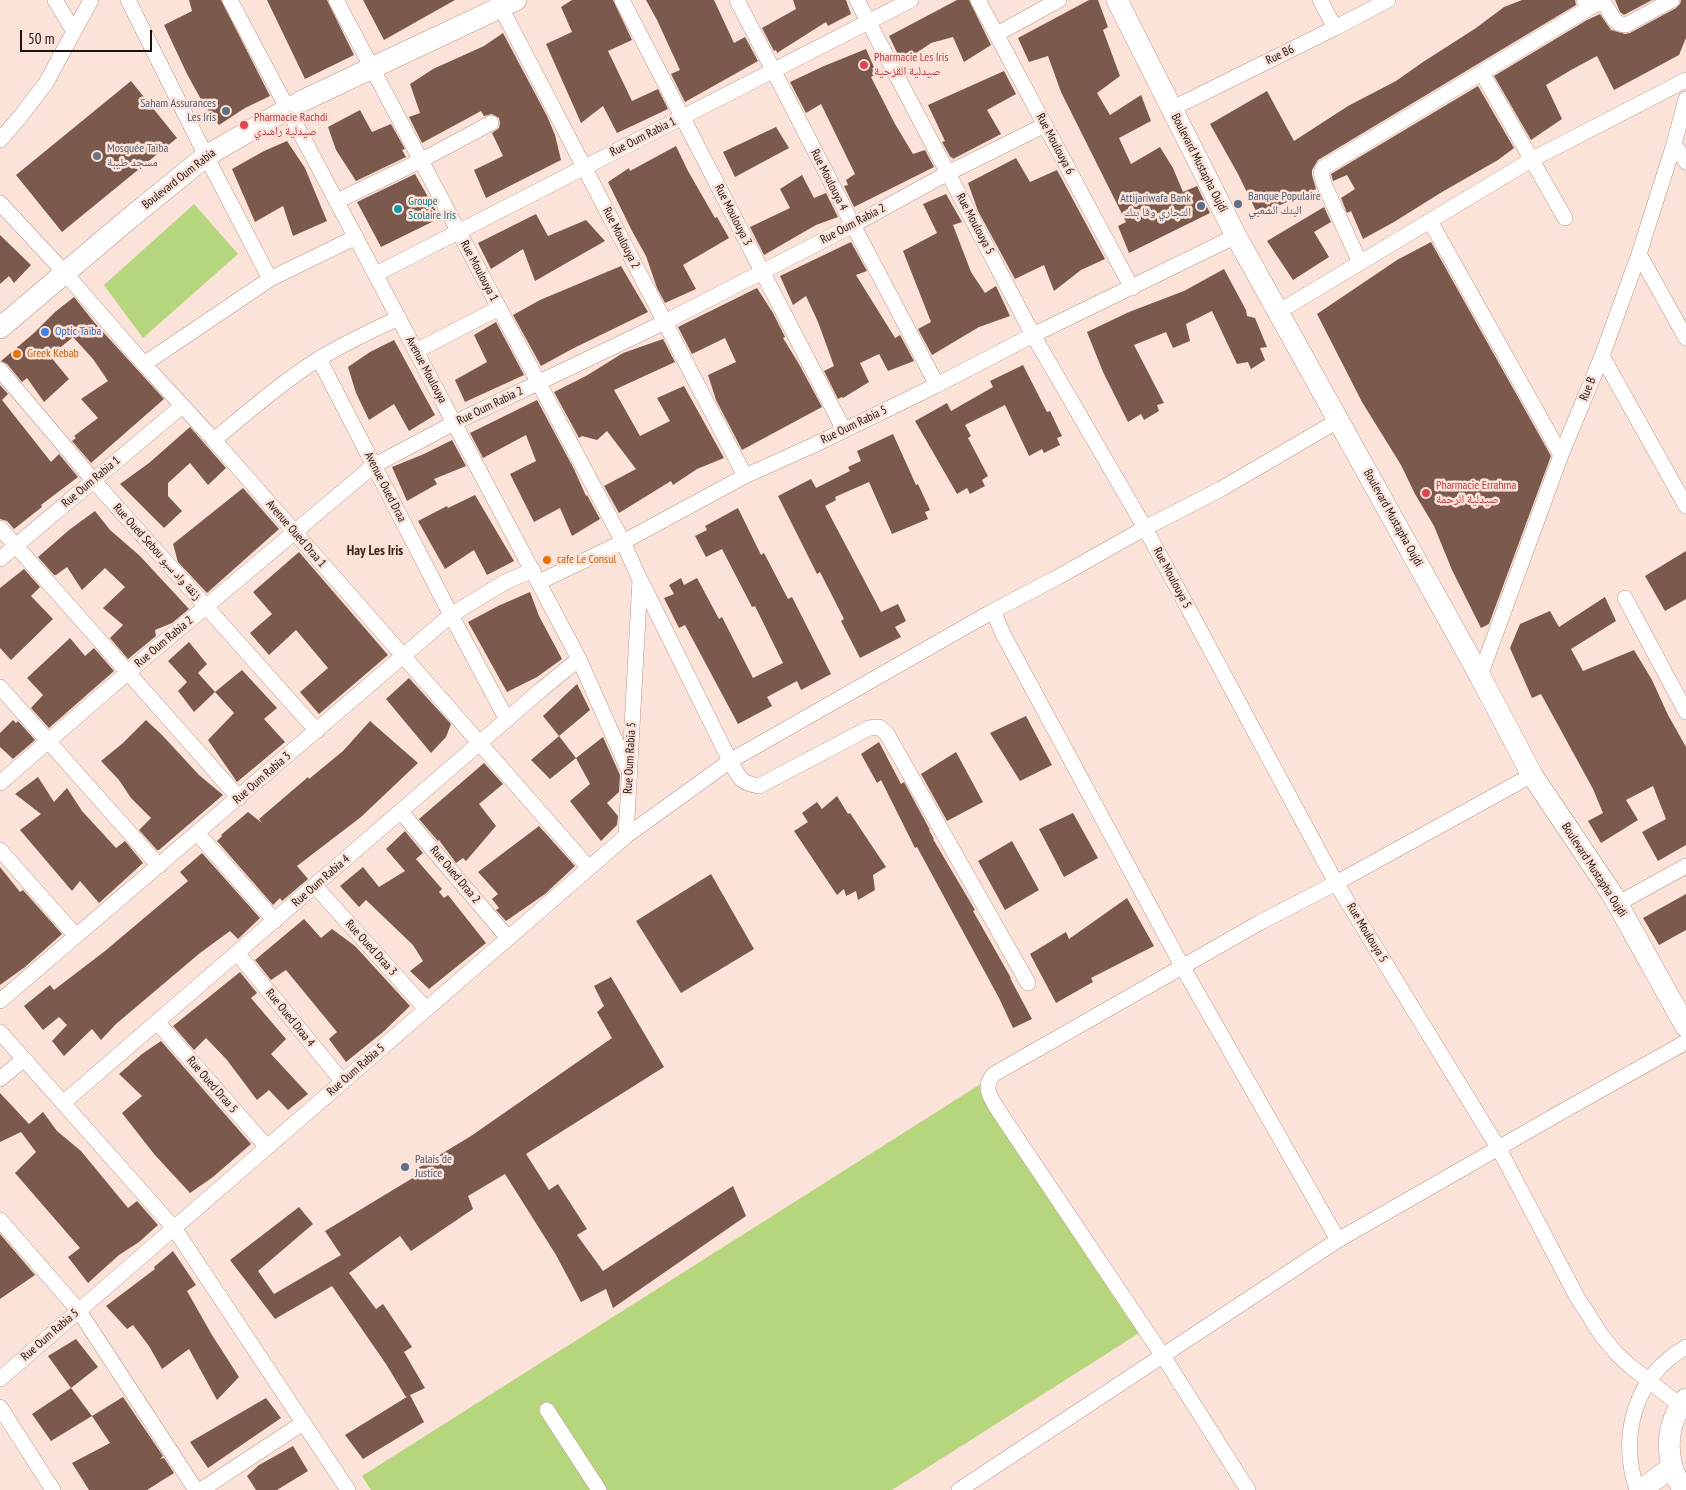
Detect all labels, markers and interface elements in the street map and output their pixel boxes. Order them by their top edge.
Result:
scale bar [22,20,155,52]
text: 50 m [28,29,54,48]
street label: Rue B6 [1264,42,1296,68]
place label: Pharmacie Les Iris صيدلية القزحية [874,51,949,79]
marker: Pharmacie Les Iris صيدلية القزحية [858,59,870,71]
place label: Saham Assurances Les Iris [140,97,216,125]
marker: Saham Assurances Les Iris [220,105,232,117]
place label: Pharmacie Rachdi صيدلية راشدي [254,111,328,139]
street label: Rue Moulouya 6 [1033,111,1077,177]
street label: Boulevard Mustapha Oujdi [1168,111,1230,215]
street label: Rue Oum Rabia 1 [608,114,678,160]
marker: Pharmacie Rachdi صيدلية راشدي [238,119,250,131]
place label: Mosquée Taïba مسجد طيبة [107,142,168,170]
street label: Boulevard Oum Rabia [139,146,219,212]
street label: Rue Moulouya 4 [807,147,851,213]
marker: Mosquée Taïba مسجد طيبة [91,150,103,162]
street label: Rue Moulouya 3 [711,182,755,248]
place label: Banque Populaire البنك الشعبي [1248,190,1321,218]
street label: Rue Moulouya 5 [953,191,997,257]
place label: Attijariwafa Bank التجاري وفا بنك [1120,192,1191,220]
place label: Groupe Scolaire Iris [408,195,456,223]
marker: Banque Populaire البنك الشعبي [1232,198,1244,210]
marker: Attijariwafa Bank التجاري وفا بنك [1195,200,1207,212]
street label: Rue Oum Rabia 2 [818,201,888,247]
marker: Groupe Scolaire Iris [392,203,404,215]
street label: Rue Moulouya 2 [599,205,643,271]
street label: Rue Moulouya 1 [457,238,501,304]
place label: Optic Taïba [55,325,101,339]
marker: Optic Taïba [39,326,51,338]
street label: Avenue Moulouya [402,334,450,406]
place label: Greek Kebab [27,347,79,361]
marker: Greek Kebab [11,348,23,360]
street label: Rue B [1577,375,1599,403]
street label: Rue Oum Rabia 2 [455,384,525,428]
street label: Rue Oum Rabia 5 [819,403,889,447]
street label: Avenue Oued Draa [361,450,409,524]
street label: Rue Oum Rabia 1 [59,453,123,511]
street label: Boulevard Mustapha Oujdi [1360,467,1426,569]
place label: Pharmacie Errahma صيدلية الرحمة [1436,479,1516,507]
marker: Pharmacie Errahma صيدلية الرحمة [1420,487,1432,499]
street label: Avenue Oued Draa 1 [263,497,329,571]
street label: Rue Oued Sebou زنقة واد سبو [110,501,204,603]
district label: Hay Les Iris [347,543,403,559]
street label: Rue Moulouya 5 [1150,545,1194,611]
place label: cafe Le Consul [557,553,616,567]
marker: cafe Le Consul [541,554,553,566]
street label: Rue Oum Rabia 2 [132,613,196,671]
street label: Rue Oum Rabia 5 [621,722,639,794]
street label: Rue Oum Rabia 3 [230,749,294,807]
street label: Boulevard Mustapha Oujdi [1558,820,1630,920]
street label: Rue Oued Draa 2 [427,844,483,906]
street label: Rue Oum Rabia 4 [289,852,353,910]
street label: Rue Moulouya 5 [1344,901,1390,965]
street label: Rue Oued Draa 3 [342,917,400,979]
street label: Rue Oued Draa 4 [262,986,318,1050]
street label: Rue Oum Rabia 5 [324,1041,388,1099]
street label: Rue Oued Draa 5 [184,1054,240,1116]
place label: Palais de Justice [415,1153,452,1181]
marker: Palais de Justice [399,1161,411,1173]
street label: Rue Oum Rabia 5 [18,1306,82,1364]

